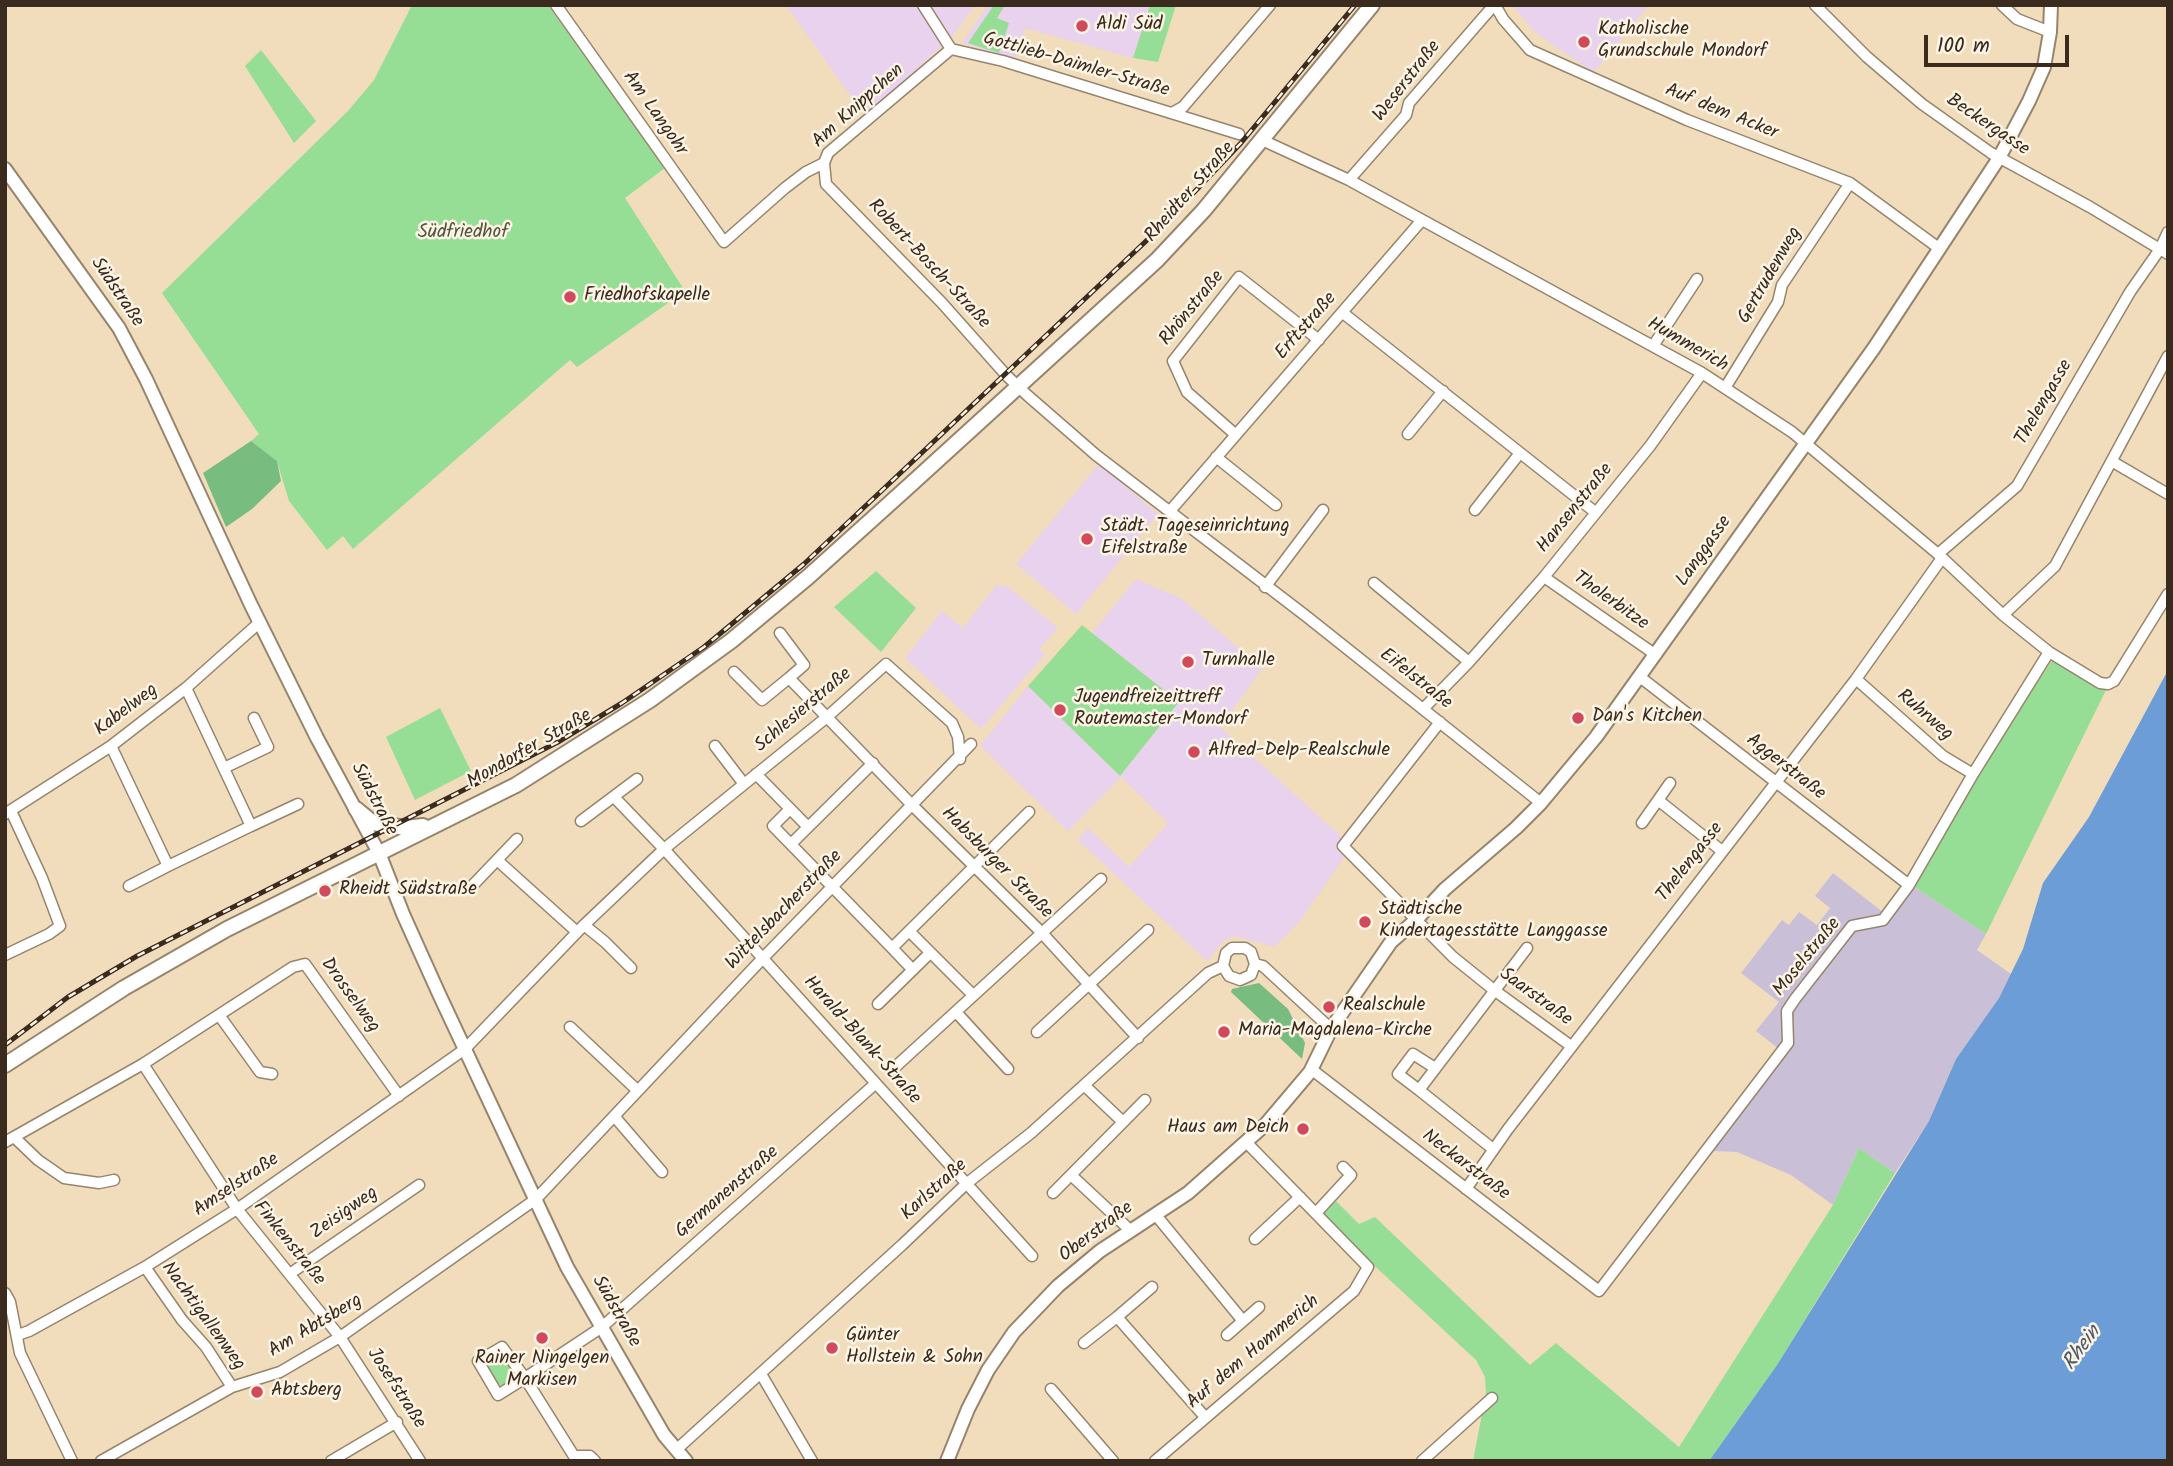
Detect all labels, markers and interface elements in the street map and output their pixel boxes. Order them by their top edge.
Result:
place label: Aldi Süd [1096,15,1162,37]
marker: Aldi Süd [1074,18,1090,34]
place label: Katholische Grundschule Mondorf [1598,20,1767,64]
scale bar [1928,21,2073,65]
street label: Gottlieb-Daimler-Straße [980,28,1172,104]
text: 100 m [1937,30,1990,63]
marker: Katholische Grundschule Mondorf [1576,34,1592,50]
street label: Weserstraße [1369,37,1447,127]
street label: Am Knippchen [808,60,910,154]
street label: Am Langohr [617,67,691,161]
street label: Auf dem Acker [1661,80,1781,146]
street label: Beckergasse [1941,90,2033,162]
street label: Rheidter Straße [1141,138,1241,248]
street label: Robert-Bosch-Straße [862,195,994,335]
park label: Südfriedhof [418,223,508,245]
street label: Gertrudenweg [1734,224,1808,328]
street label: Südstraße [84,254,148,332]
street label: Rhönstraße [1156,267,1230,351]
place label: Friedhofskapelle [584,286,710,308]
street label: Erftstraße [1271,288,1343,366]
marker: Friedhofskapelle [562,289,578,305]
street label: Hummerich [1642,314,1732,378]
street label: Thelengasse [2011,356,2079,450]
street label: Hansenstraße [1533,460,1619,558]
street label: Langgasse [1672,512,1738,592]
place label: Städt. Tageseinrichtung Eifelstraße [1101,517,1289,561]
marker: Städt. Tageseinrichtung Eifelstraße [1079,531,1095,547]
street label: Tholerbitze [1568,568,1652,636]
street label: Eifelstraße [1374,644,1456,716]
place label: Turnhalle [1202,651,1275,673]
marker: Turnhalle [1180,654,1196,670]
street label: Schlesierstraße [751,664,857,758]
street label: Kabelweg [91,680,163,742]
street label: Ruhrweg [1891,685,1957,747]
place label: Jugendfreizeittreff Routemaster-Mondorf [1074,688,1247,732]
marker: Jugendfreizeittreff Routemaster-Mondorf [1052,702,1068,718]
street label: Mondorfer Straße [464,705,596,795]
place label: Dan's Kitchen [1592,707,1702,729]
marker: Dan's Kitchen [1570,710,1586,726]
street label: Aggerstraße [1741,730,1829,806]
place label: Alfred-Delp-Realschule [1208,741,1390,763]
marker: Alfred-Delp-Realschule [1186,744,1202,760]
street label: Südstraße [344,760,402,840]
street label: Habsburger Straße [935,803,1057,925]
street label: Thelengasse [1653,819,1729,907]
street label: Wittelsbacherstraße [722,846,848,976]
place label: Rheidt Südstraße [339,880,477,902]
marker: Rheidt Südstraße [317,883,333,899]
place label: Städtische Kindertagesstätte Langgasse [1379,900,1608,944]
marker: Städtische Kindertagesstätte Langgasse [1357,914,1373,930]
street label: Moselstraße [1769,914,1847,1002]
street label: Drosselweg [314,954,384,1038]
street label: Saarstraße [1494,964,1576,1032]
street label: Harald-Blank-Straße [797,972,925,1110]
place label: Realschule [1343,996,1425,1018]
marker: Realschule [1321,999,1337,1015]
place label: Maria-Magdalena-Kirche [1238,1021,1432,1043]
marker: Maria-Magdalena-Kirche [1216,1024,1232,1040]
place label: Haus am Deich [1167,1118,1289,1140]
marker: Haus am Deich [1295,1121,1311,1137]
street label: Neckarstraße [1416,1126,1514,1206]
street label: Germanenstraße [672,1142,784,1244]
street label: Amselstraße [190,1149,284,1223]
street label: Karlstraße [897,1155,973,1227]
street label: Zeisigweg [307,1183,383,1245]
street label: Finkenstraße [247,1197,329,1291]
street label: Oberstraße [1055,1198,1139,1268]
street label: Nachtigallenweg [155,1258,249,1376]
street label: Südstraße [585,1272,645,1352]
street label: Am Abtsberg [265,1290,367,1364]
street label: Auf dem Hommerich [1183,1291,1325,1415]
water label: Rhein [2058,1322,2108,1376]
place label: Günter Hollstein & Sohn [846,1326,983,1370]
marker: Rainer Ningelgen Markisen [534,1330,550,1346]
marker: Günter Hollstein & Sohn [824,1340,840,1356]
street label: Josefstraße [360,1344,430,1434]
place label: Rainer Ningelgen Markisen [475,1349,609,1393]
place label: Abtsberg [271,1381,342,1403]
marker: Abtsberg [249,1384,265,1400]

